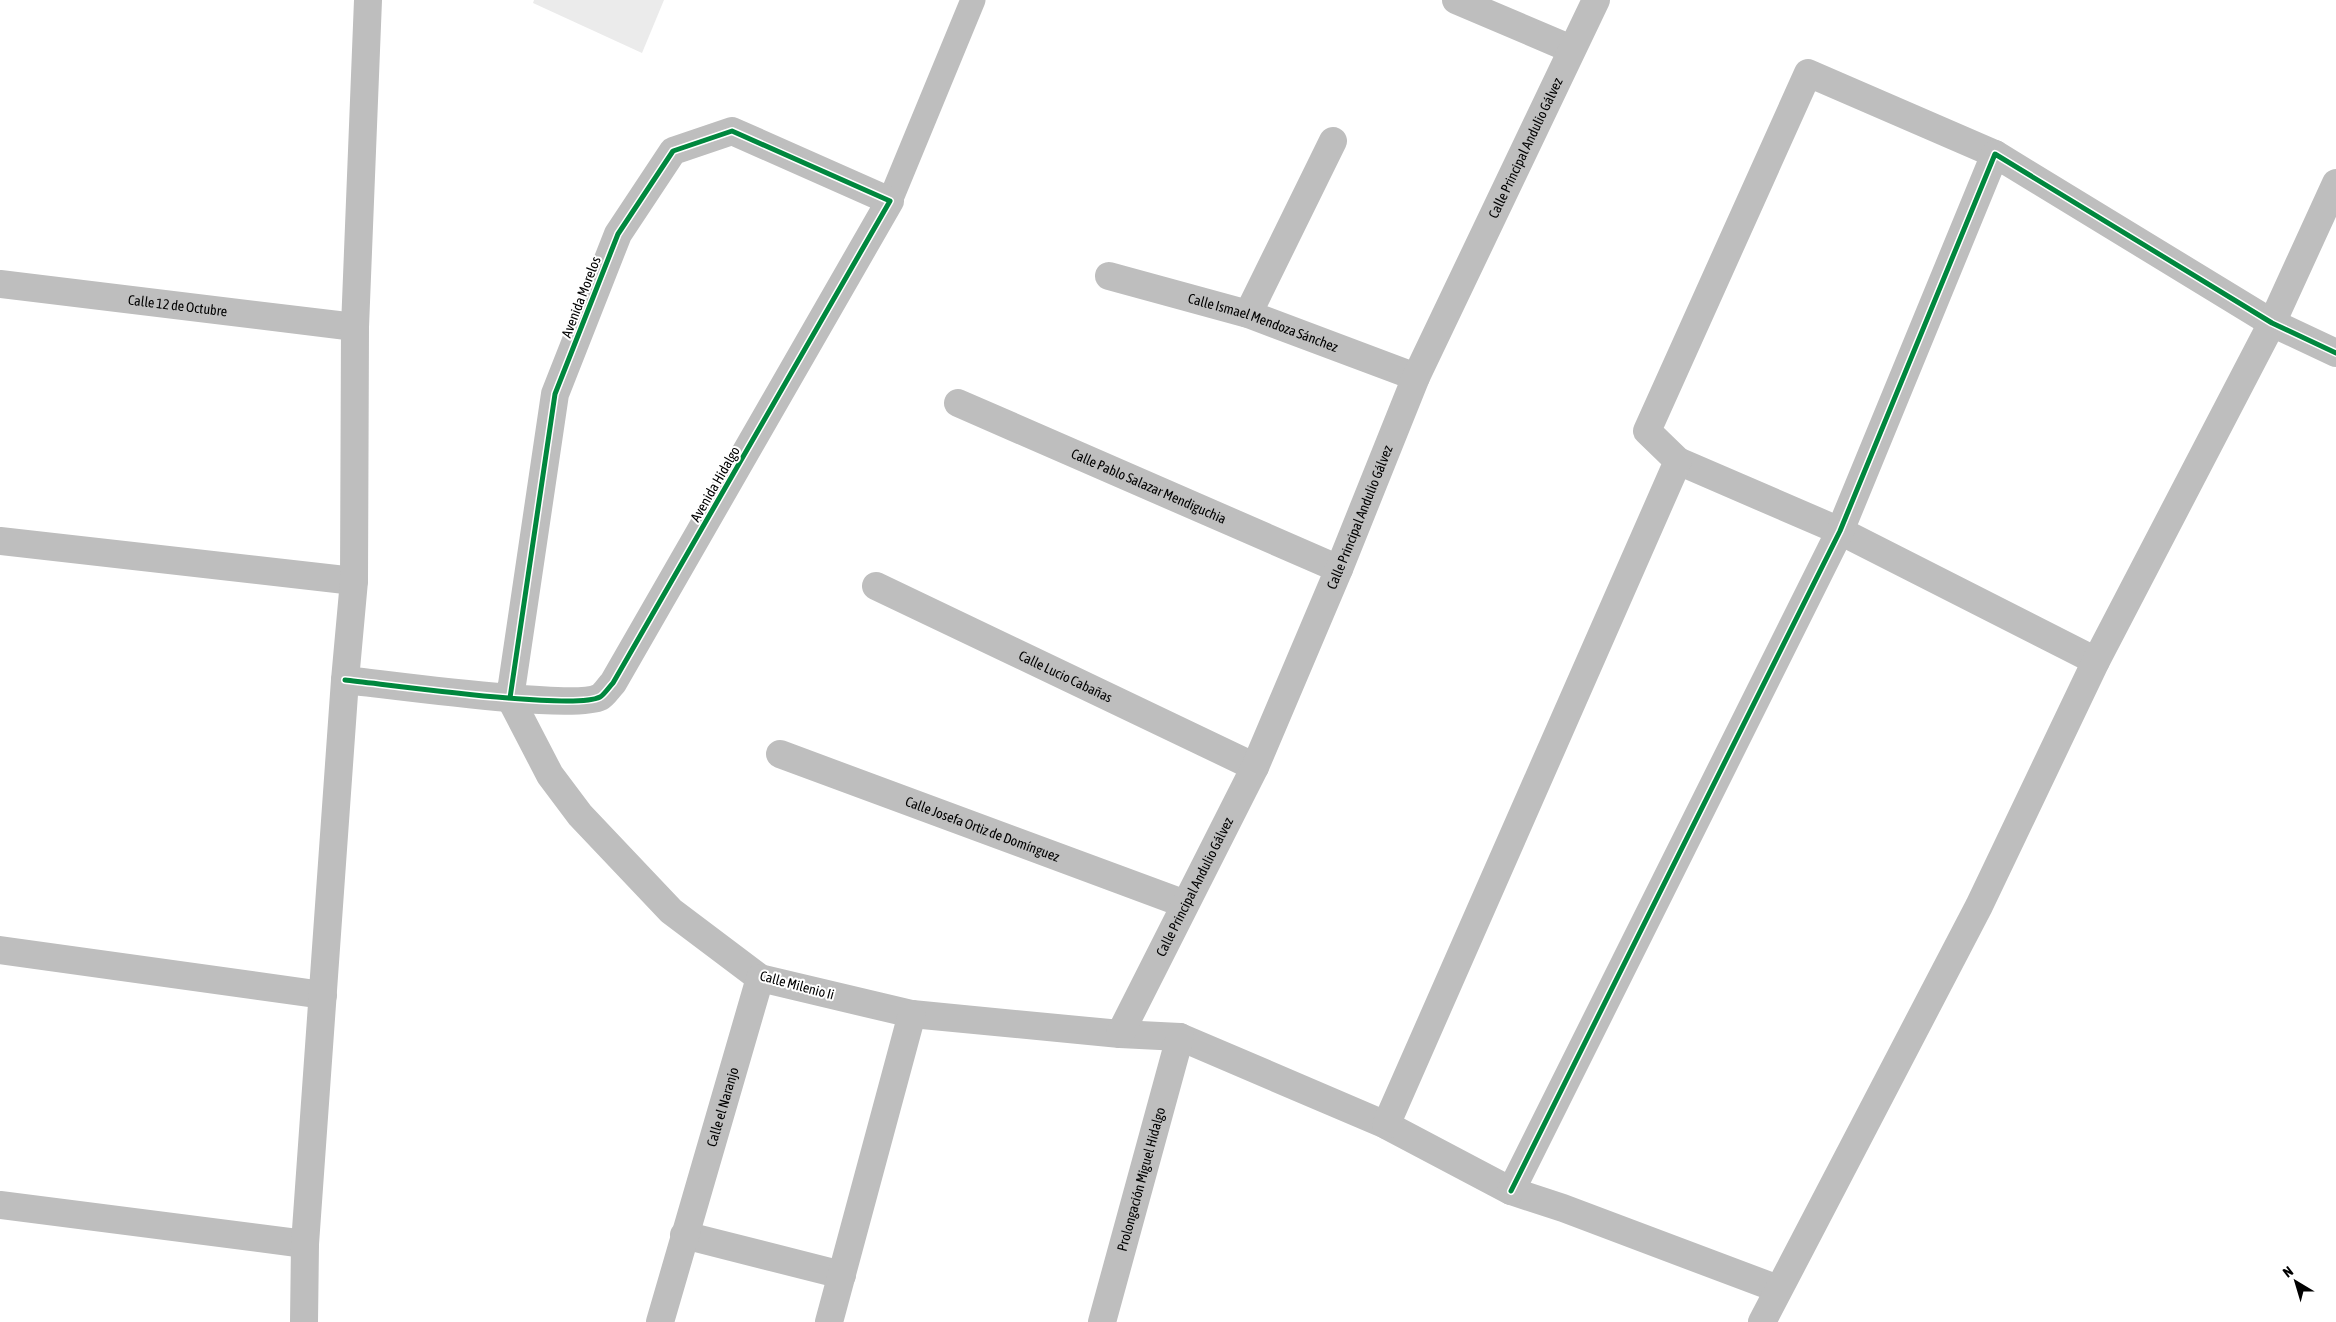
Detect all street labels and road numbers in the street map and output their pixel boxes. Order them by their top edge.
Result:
street label: Calle Principal Andulio Gálvez [1485,75,1566,221]
street label: Avenida Morelos [558,254,604,340]
street label: Calle Ismael Mendoza Sánchez [1186,290,1340,355]
street label: Calle 12 de Octubre [127,292,228,319]
street label: Calle Principal Andulio Gálvez [1323,443,1396,592]
street label: Avenida Hidalgo [687,444,743,524]
street label: Calle Pablo Salazar Mendiguchia [1069,445,1229,527]
street label: Calle Lucio Cabañas [1016,647,1115,706]
street label: Calle Josefa Ortiz de Domínguez [903,793,1062,865]
street label: Calle Principal Andulio Gálvez [1153,815,1236,959]
street label: Calle Milenio Ii [758,967,836,1003]
street label: Calle el Naranjo [703,1065,742,1149]
street label: Prolongación Miguel Hidalgo [1114,1106,1168,1253]

